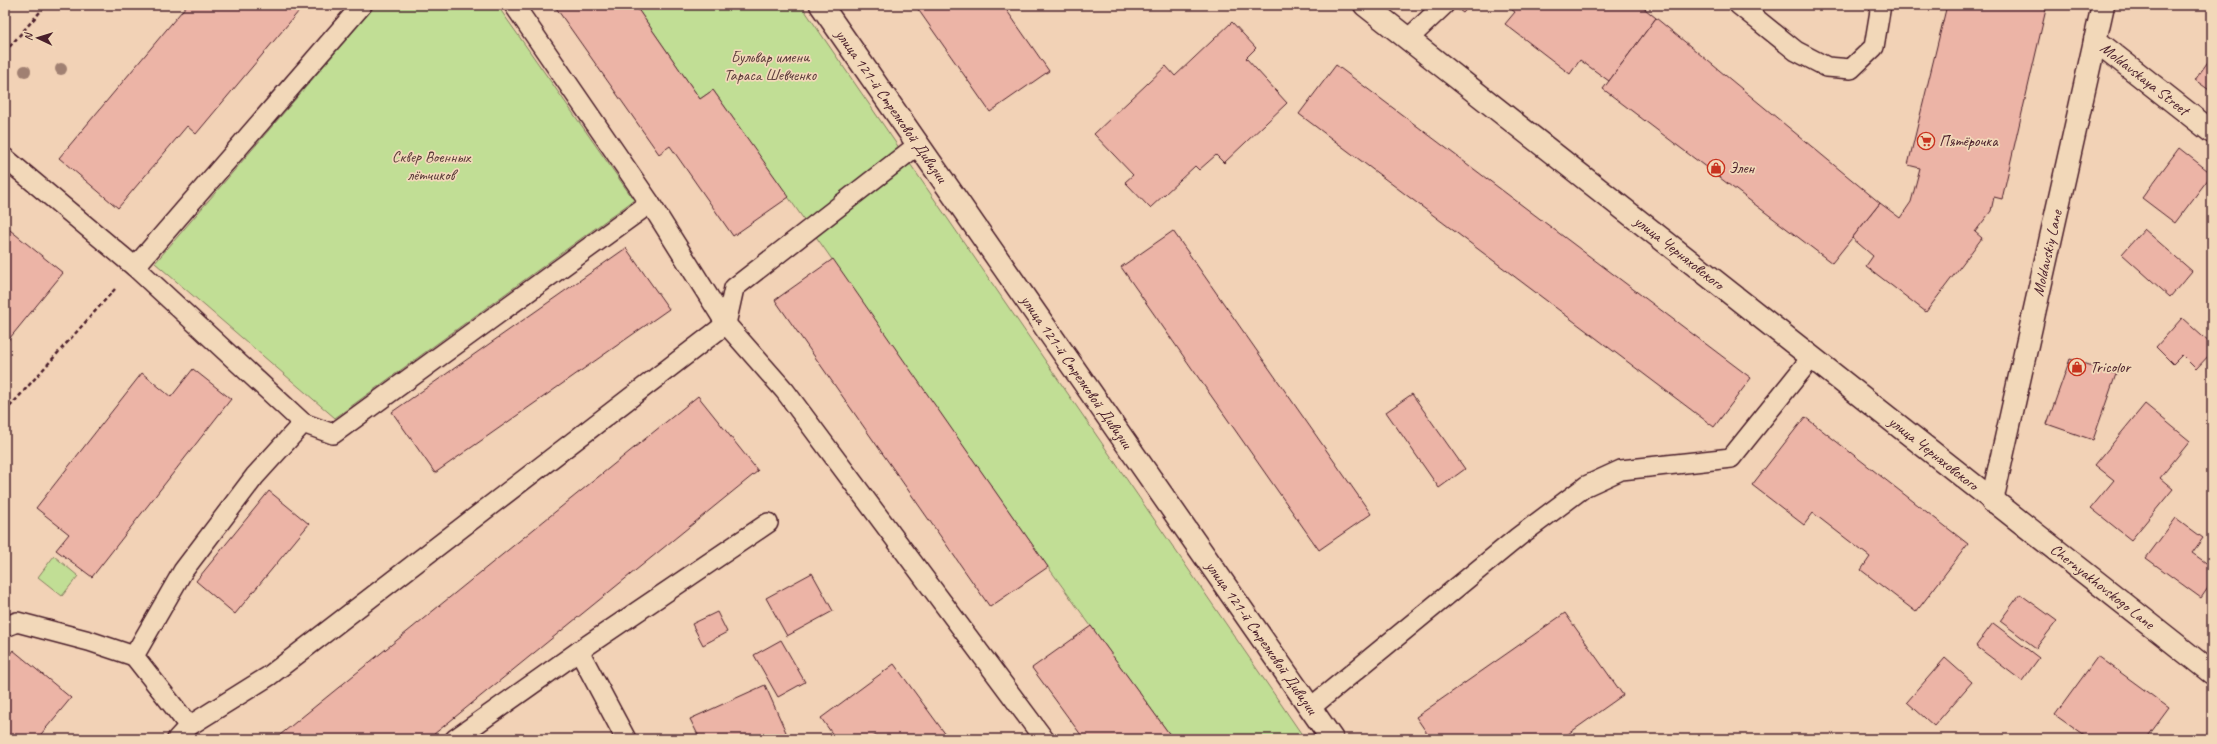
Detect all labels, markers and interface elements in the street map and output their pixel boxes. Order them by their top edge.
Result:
north arrow [18,18,58,58]
street label: улица 121-й Стрелковой Дивизии [830,25,952,187]
text: N [21,31,35,41]
street label: Moldavskaya Street [2096,38,2195,122]
park label: Бульвар имени Тараса Шевченко [724,47,817,85]
supermarket icon: Пятёрочка [1916,131,1936,151]
place label: Пятёрочка [1939,131,1999,151]
park label: Сквер Военных лётчиков [392,147,472,185]
shop icon: Элен [1706,158,1726,178]
place label: Элен [1729,158,1756,178]
street label: Moldavskiy Lane [2028,206,2067,298]
street label: улица Черняховского [1629,210,1730,296]
street label: улица 121-й Стрелковой Дивизии [1016,290,1137,453]
shop icon: Tricolor [2067,357,2087,377]
place label: Tricolor [2090,357,2132,377]
street label: улица Черняховского [1884,411,1984,496]
street label: Chernyakhovskogo Lane [2046,539,2160,635]
street label: улица 121-й Стрелковой Дивизии [1201,556,1322,719]

